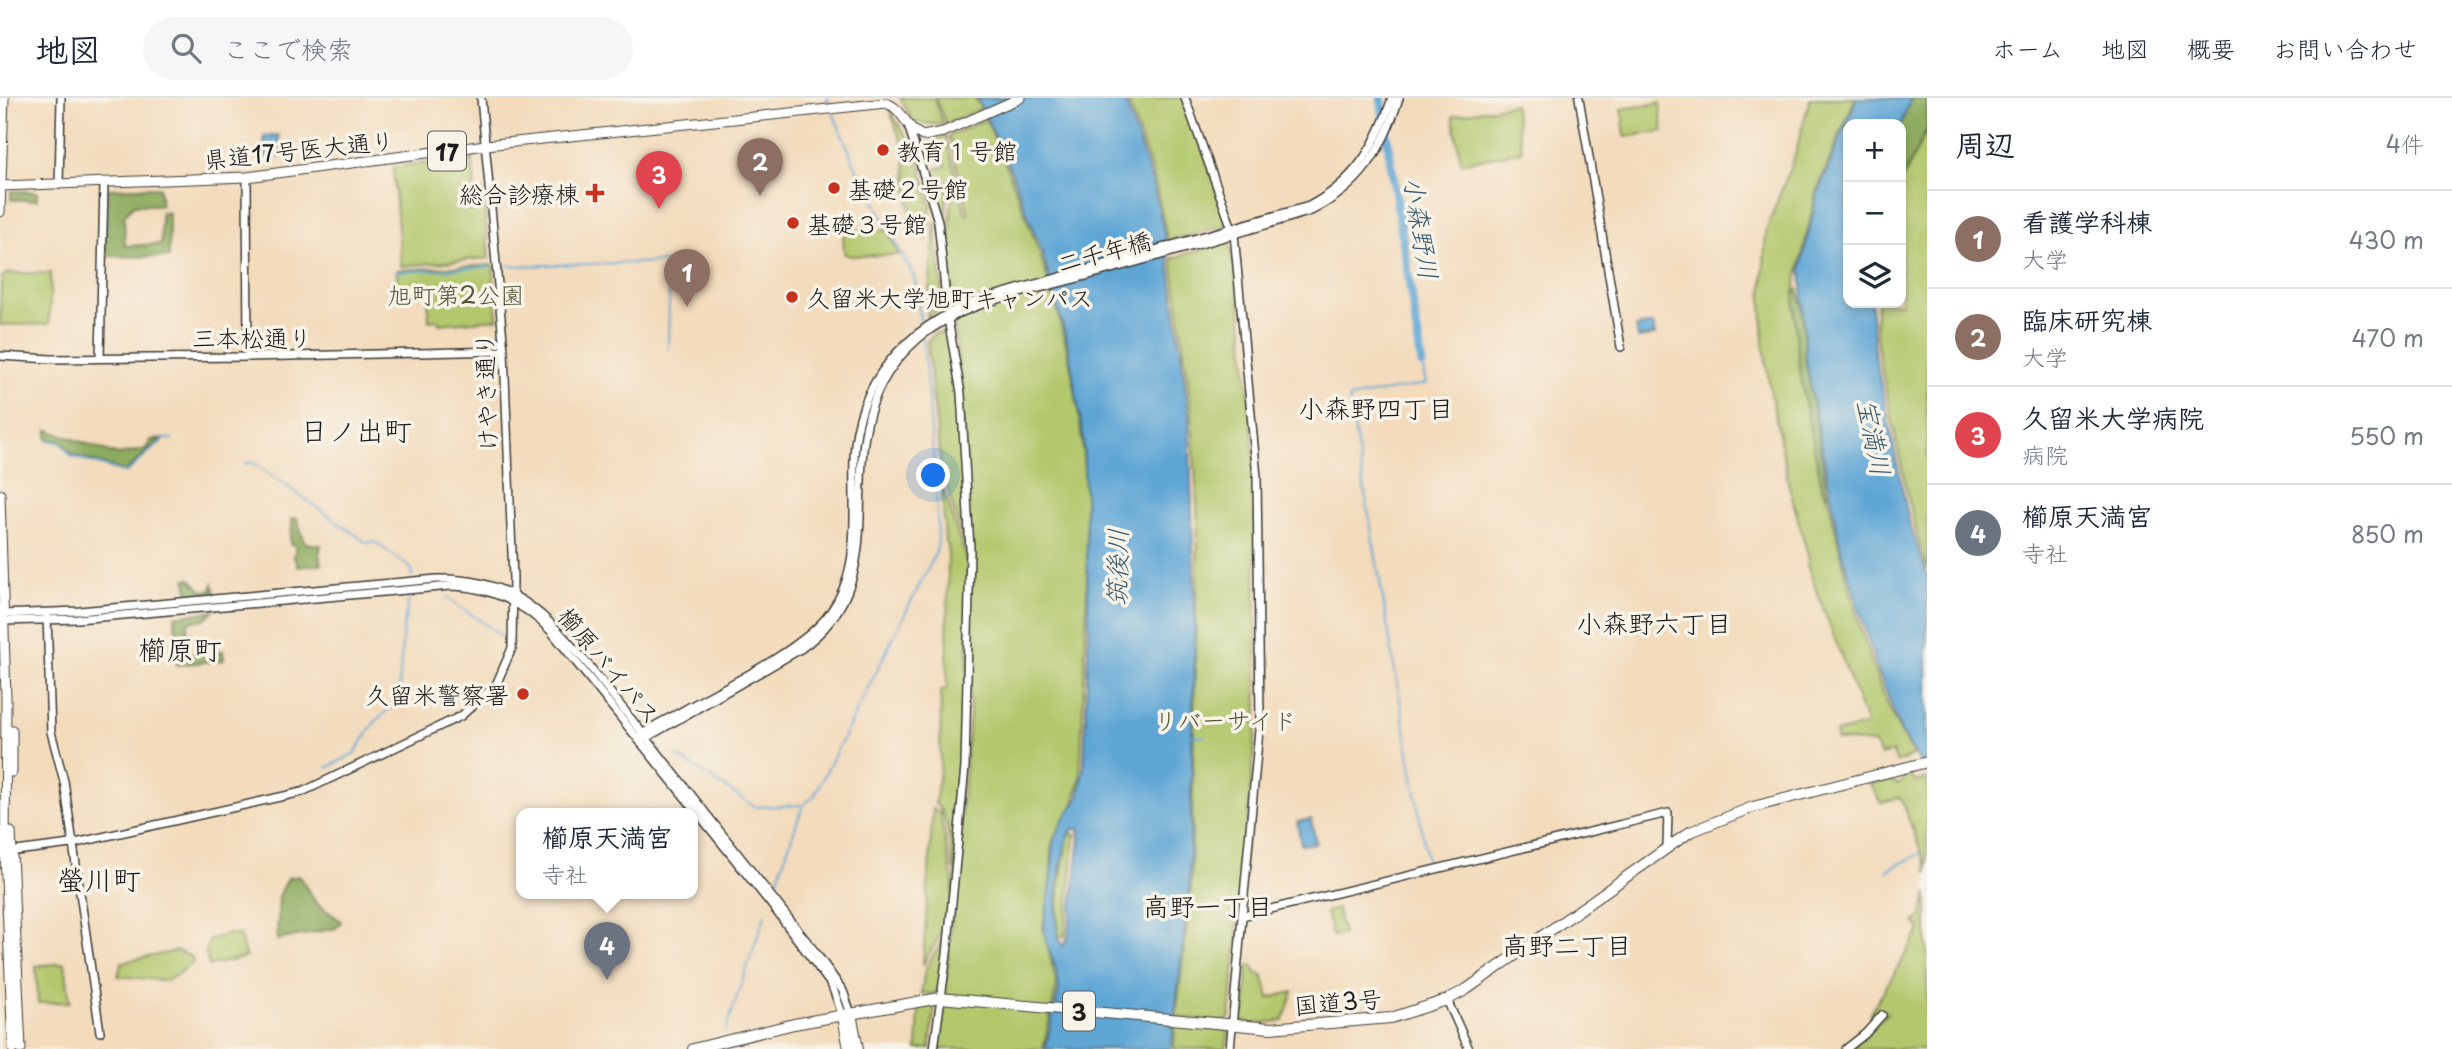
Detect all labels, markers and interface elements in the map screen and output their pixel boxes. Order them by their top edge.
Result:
search box [143,17,633,80]
text: 地図 [35,23,101,73]
icon: search [167,29,205,67]
text: ここで検索 [223,29,353,68]
text: ホーム [1992,30,2063,66]
text: 地図 [2101,30,2149,66]
text: 概要 [2187,30,2235,66]
text: お問い合わせ [2273,30,2417,66]
map controls [1843,119,1906,308]
button: + [1843,119,1906,182]
street label: 県道17号医大通り [202,121,396,177]
text: 周辺 [1955,121,2015,166]
text: 4件 [2386,126,2424,161]
road number: 17 [428,132,466,170]
place label: 教育１号館 [897,132,1017,168]
pin: 2 [737,138,783,196]
marker: 教育１号館 [875,142,891,158]
pin: 3 [636,151,682,209]
place label: 基礎２号館 [848,170,968,206]
water label: 小森野川 [1395,174,1449,282]
place label: 総合診療棟 [459,175,579,211]
marker: 基礎２号館 [826,180,842,196]
button: − [1843,182,1906,245]
marker: 総合診療棟 [585,183,605,203]
text: 看護学科棟 [2022,202,2152,241]
place label: 基礎３号館 [807,205,927,241]
marker: 基礎３号館 [785,215,801,231]
street label: 二千年橋 [1053,221,1155,281]
text: 1 [1973,222,1984,257]
text: 430 m [2349,222,2424,257]
text: 大学 [2022,241,2068,276]
button: layers [1843,245,1906,308]
pin: 1 [664,249,710,307]
park label: 旭町第2公園 [388,276,525,312]
place label: 久留米大学旭町キャンパス [806,279,1093,315]
marker: 久留米大学旭町キャンパス [784,289,800,305]
text: 臨床研究棟 [2022,300,2152,339]
street label: 三本松通り [192,319,312,355]
text: 2 [1970,320,1986,355]
text: 470 m [2351,320,2424,355]
street label: けやき通り [465,331,505,453]
text: 大学 [2022,339,2068,374]
district label: 小森野四丁目 [1298,388,1454,427]
water label: 宝満川 [1848,395,1902,479]
text: 久留米大学病院 [2022,398,2204,437]
district label: 日ノ出町 [300,408,412,451]
text: 3 [1970,418,1986,453]
text: 550 m [2349,418,2424,453]
text: 病院 [2022,437,2068,472]
your location [916,458,950,492]
text: 櫛原天満宮 [2022,496,2152,535]
text: 4 [1970,516,1986,551]
text: 850 m [2351,516,2424,551]
water label: 筑後川 [1096,528,1136,606]
text: 寺社 [2022,535,2068,570]
street label: 櫛原バイパス [550,598,670,732]
district label: 小森野六丁目 [1576,603,1732,642]
district label: 櫛原町 [138,627,222,670]
place label: 久留米警察署 [365,676,509,712]
marker: 久留米警察署 [515,686,531,702]
park label: リバーサイド [1153,701,1297,737]
popup [516,808,698,899]
text: 櫛原天満宮 [542,817,672,856]
text: 寺社 [542,856,588,891]
district label: 螢川町 [57,857,141,900]
district label: 高野一丁目 [1143,886,1273,925]
pin: 4 [584,922,630,980]
district label: 高野二丁目 [1502,925,1632,964]
street label: 国道3号 [1293,979,1383,1023]
road number: 3 [1063,991,1095,1030]

